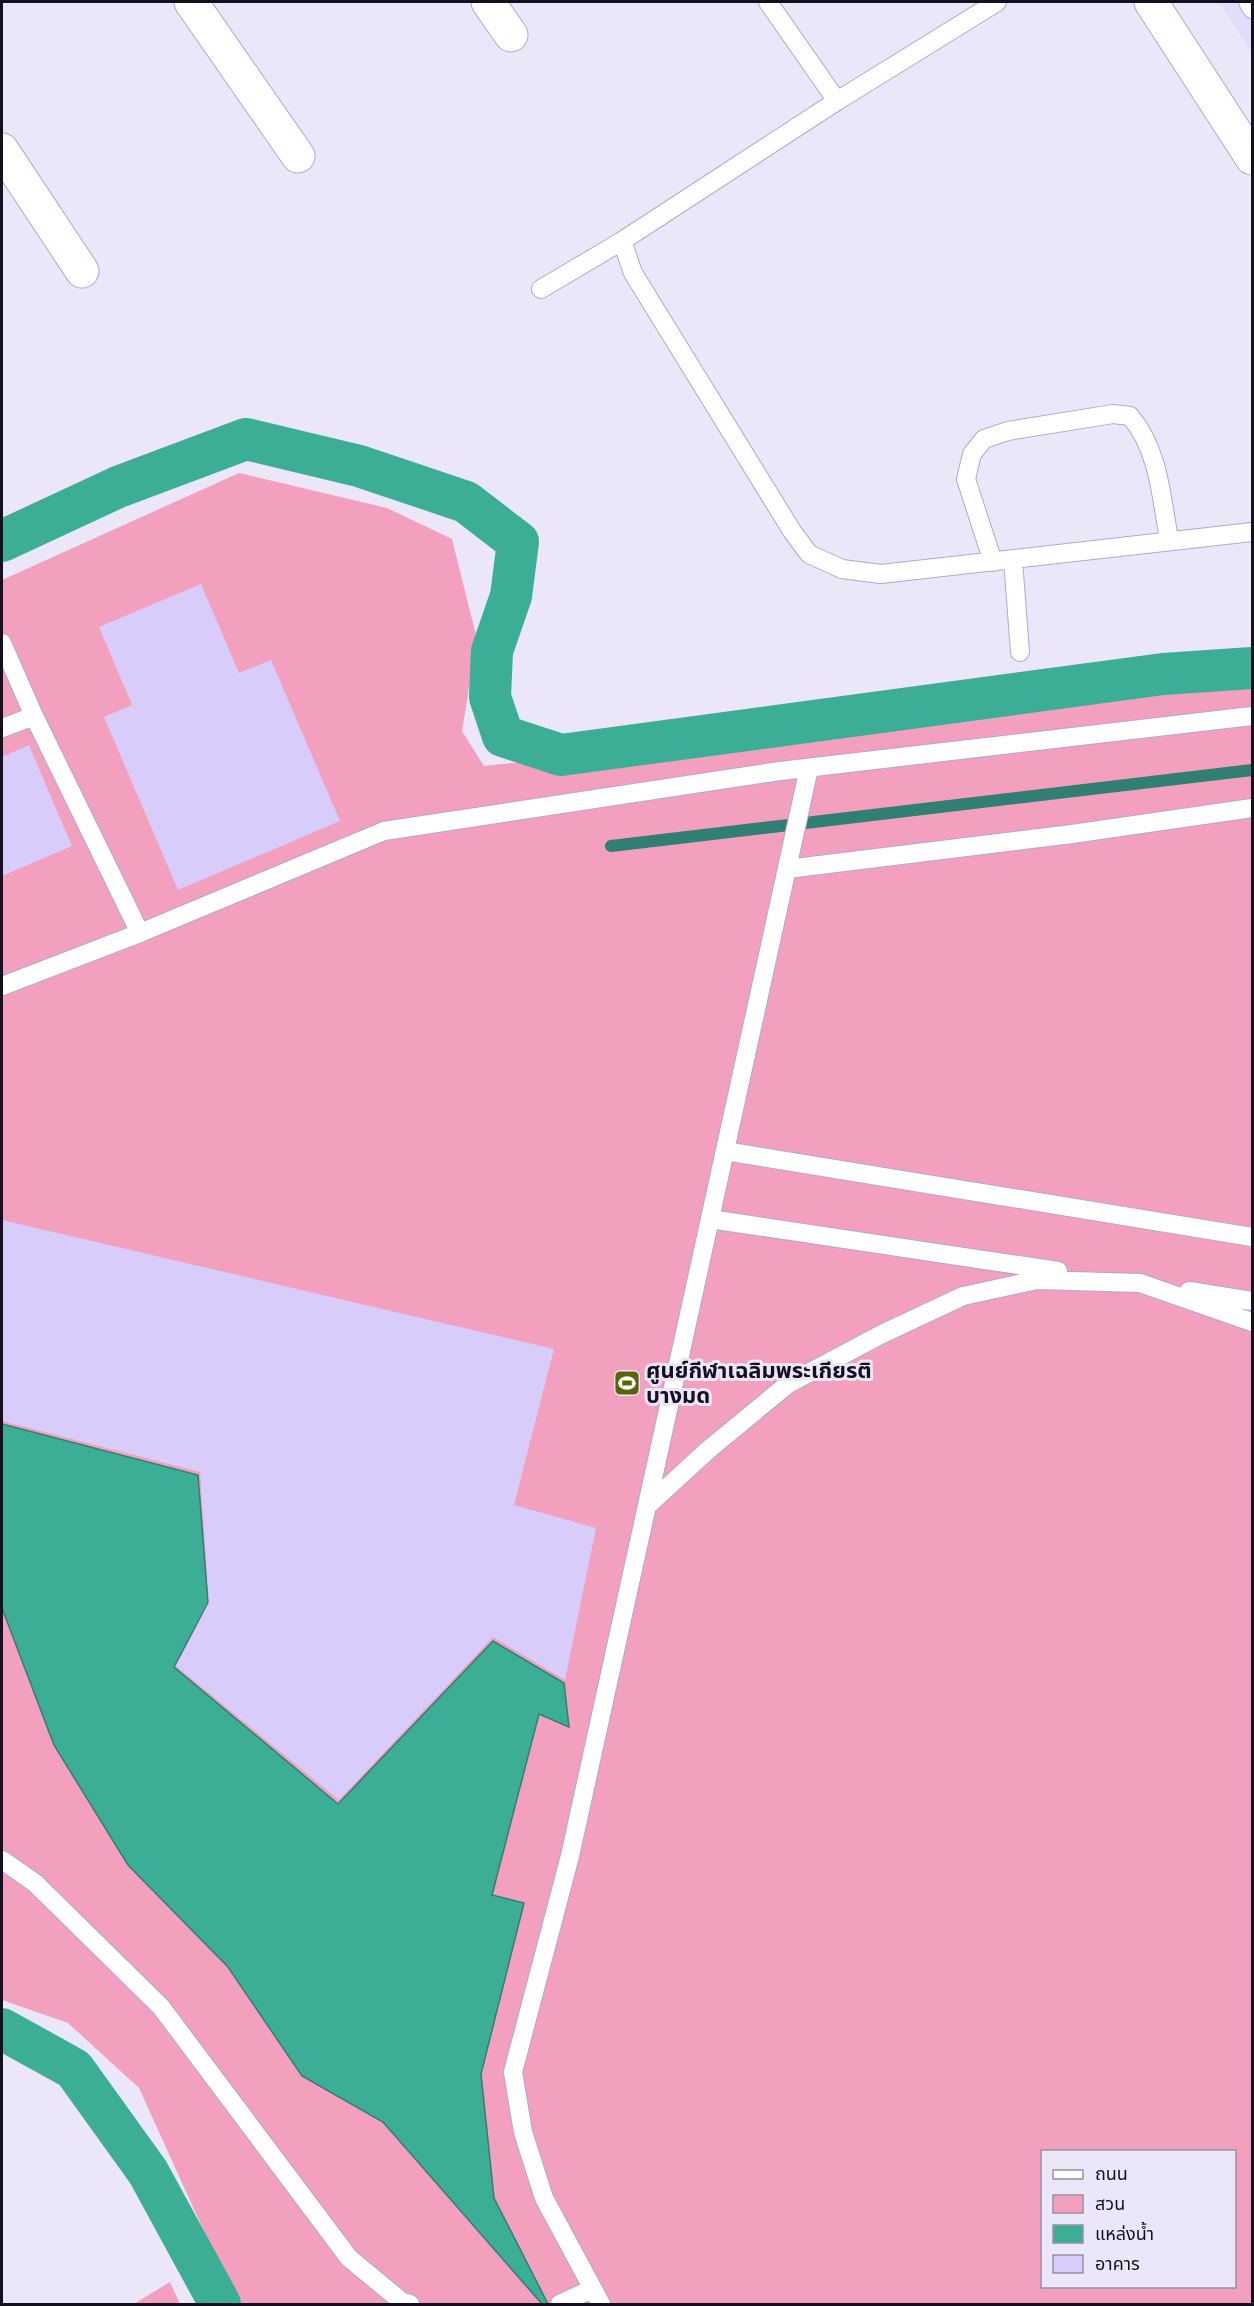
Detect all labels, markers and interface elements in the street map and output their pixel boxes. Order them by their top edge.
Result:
place label: ศูนย์กีฬาเฉลิมพระเกียรติ บางมด [646,1357,872,1409]
sports icon: ศูนย์กีฬาเฉลิมพระเกียรติ บางมด [612,1368,642,1398]
legend [1041,2150,1236,2288]
text: ถนน [1095,2163,1128,2185]
text: สวน [1095,2193,1125,2215]
text: แหล่งน้ำ [1095,2221,1154,2245]
text: อาคาร [1095,2253,1140,2275]

